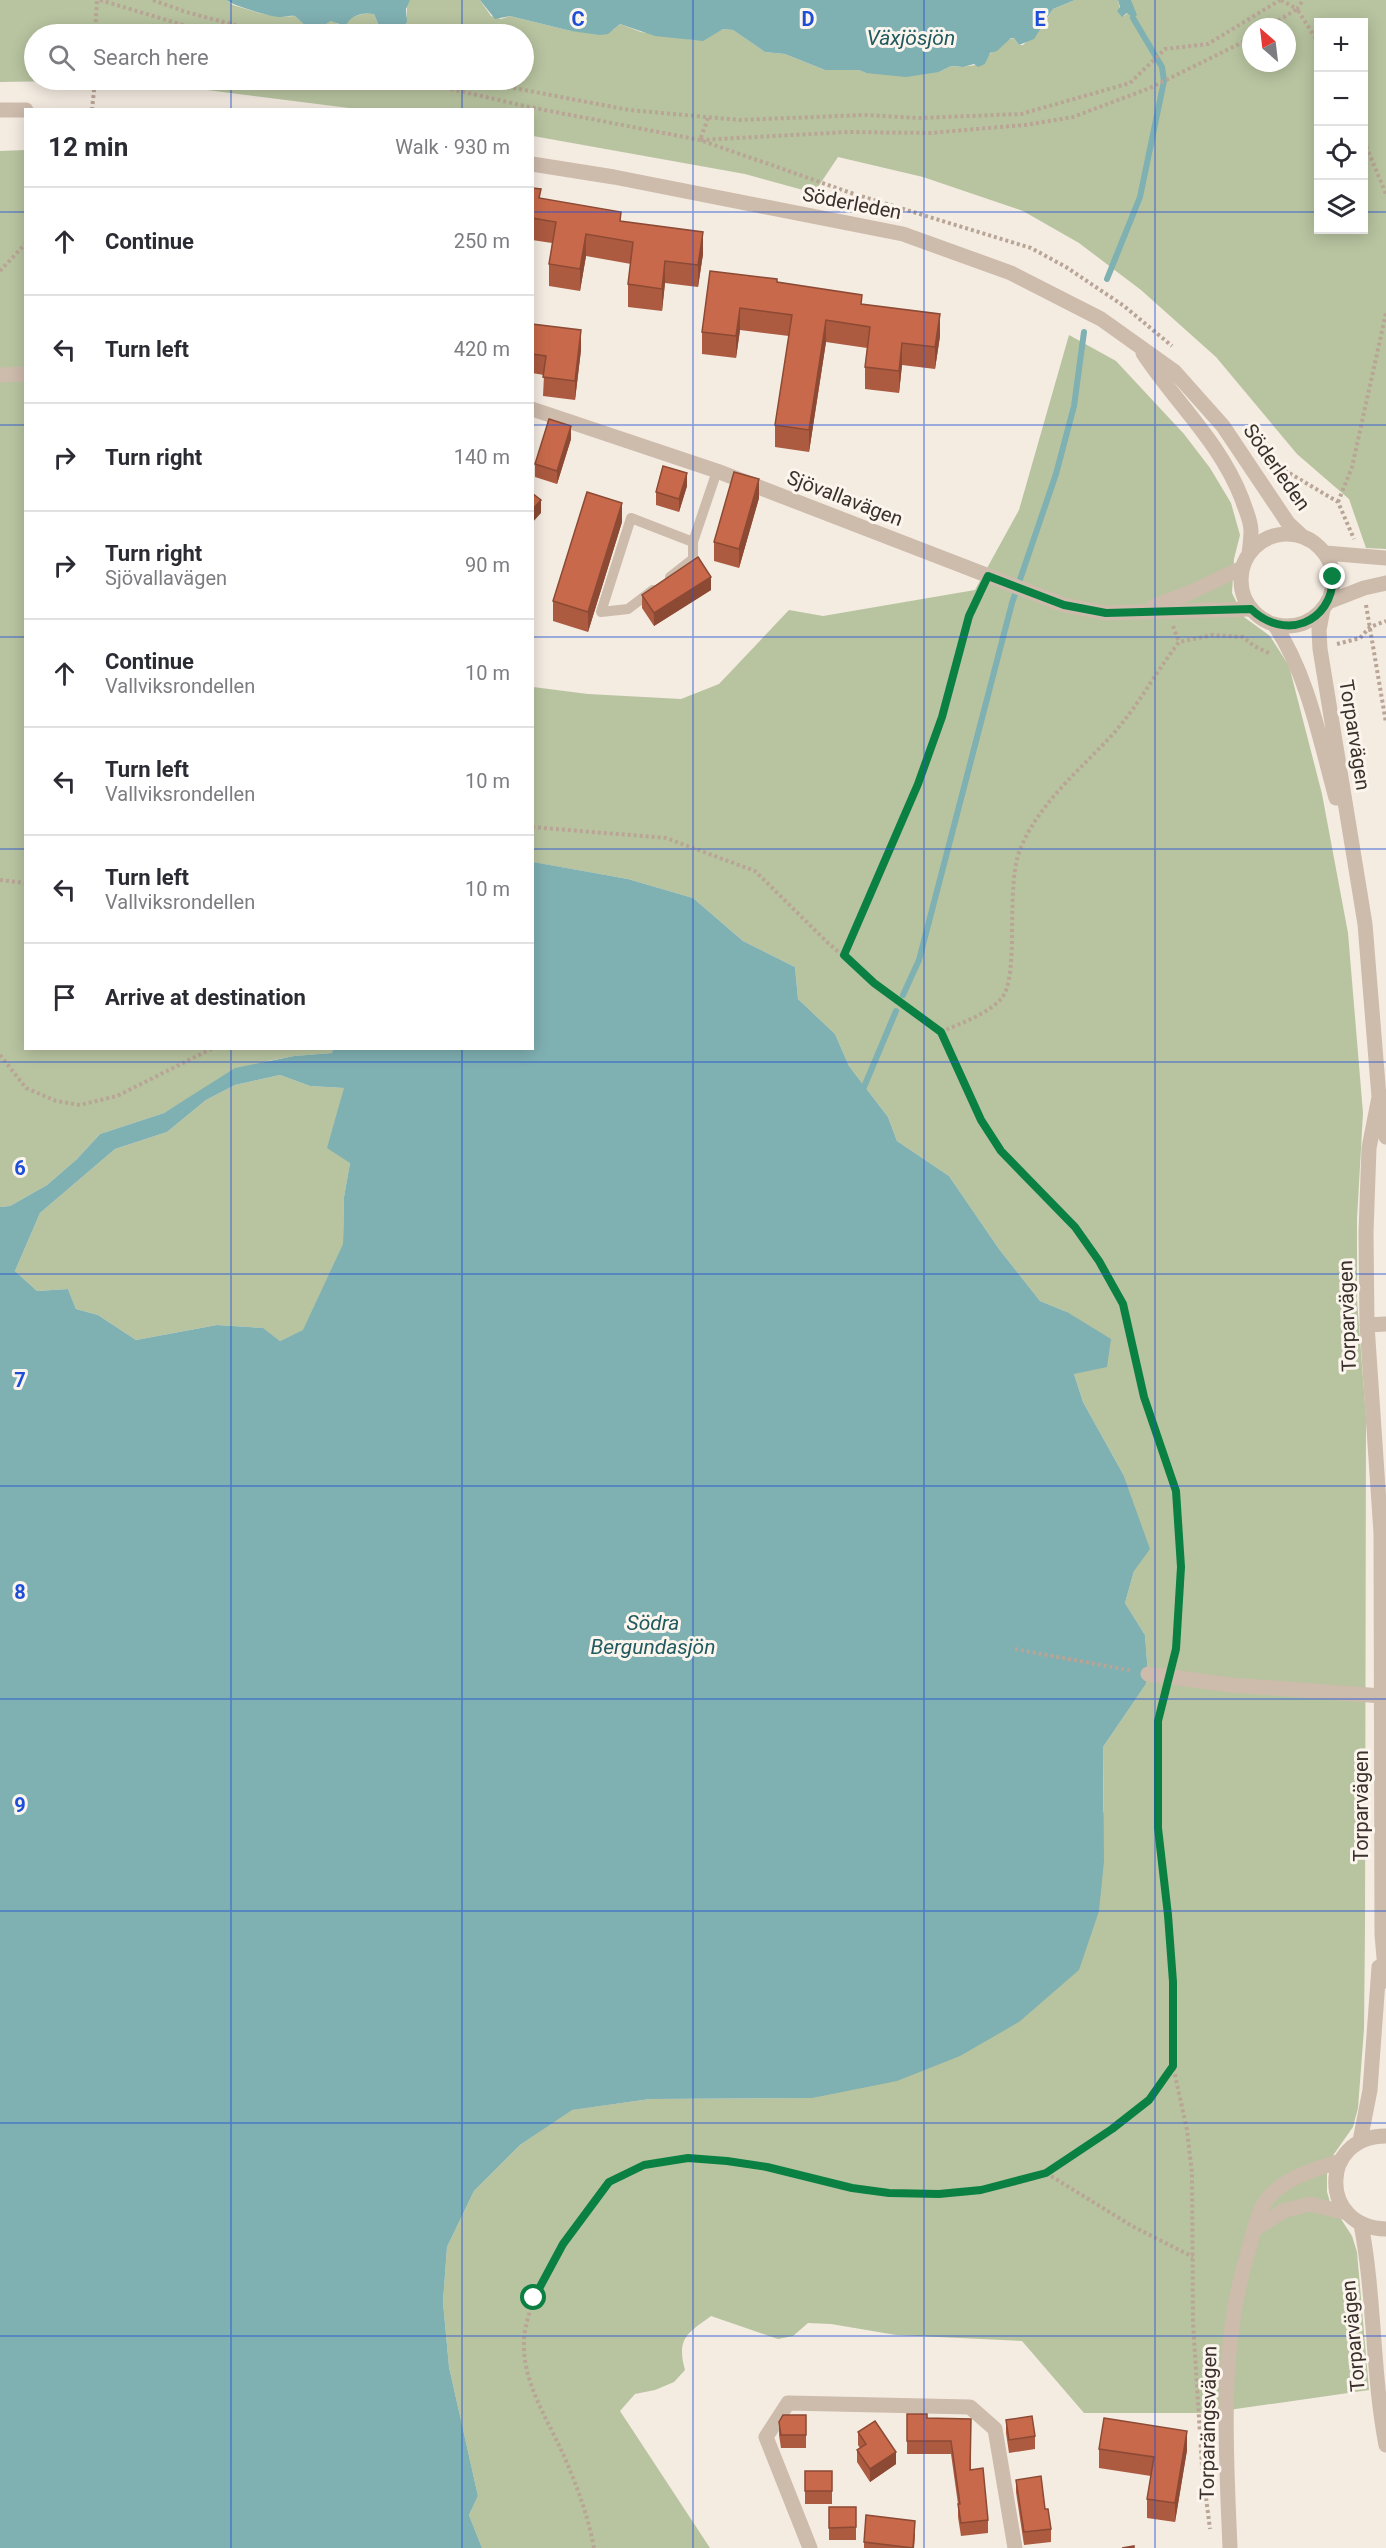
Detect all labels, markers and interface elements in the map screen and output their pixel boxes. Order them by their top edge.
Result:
text: C [571,7,585,31]
text: D [802,7,815,31]
text: E [1034,7,1046,31]
north arrow [1242,18,1296,72]
map controls [1314,18,1368,234]
button: + [1314,18,1368,72]
search box [24,24,534,90]
water label: Växjösjön [867,26,955,50]
icon: search [45,41,78,74]
text: Search here [93,45,209,70]
button: − [1314,72,1368,126]
button: locate [1314,126,1368,180]
text: 12 min [48,132,128,162]
text: Walk · 930 m [395,135,510,159]
button: layers [1314,180,1368,234]
street label: Söderleden [800,182,904,224]
icon: ahead [48,225,81,258]
text: Continue [105,229,194,254]
text: 250 m [454,229,510,253]
icon: left [48,333,81,366]
text: Turn left [105,337,189,362]
text: 420 m [454,337,510,361]
street label: Söderleden [1238,419,1316,515]
icon: right [48,441,81,474]
text: Turn right [105,445,202,470]
text: 140 m [454,445,510,469]
street label: Sjövallavägen [784,465,906,531]
text: Turn right [105,541,202,566]
icon: right [48,549,81,582]
text: 90 m [465,553,510,577]
route end [1319,563,1345,589]
text: Sjövallavägen [105,566,227,590]
text: Continue [105,649,194,674]
icon: ahead [48,657,81,690]
text: 10 m [465,661,510,685]
text: Vallviksrondellen [105,674,255,698]
street label: Torparvägen [1334,678,1376,792]
text: Turn left [105,757,189,782]
icon: left [48,765,81,798]
text: 10 m [465,769,510,793]
text: Vallviksrondellen [105,782,255,806]
text: Turn left [105,865,189,890]
icon: left [48,873,81,906]
text: 10 m [465,877,510,901]
text: Vallviksrondellen [105,890,255,914]
icon: arrive [48,981,81,1014]
text: Arrive at destination [105,985,306,1010]
text: 6 [14,1156,26,1180]
street label: Torparvägen [1333,1260,1361,1372]
text: 7 [14,1368,26,1392]
text: 8 [14,1580,26,1604]
water label: Södra Bergundasjön [591,1611,715,1659]
street label: Torparvägen [1349,1750,1373,1862]
text: 9 [14,1793,26,1817]
street label: Torparvägen [1336,2279,1370,2393]
route start [520,2284,546,2310]
street label: Torparängsvägen [1195,2346,1221,2500]

